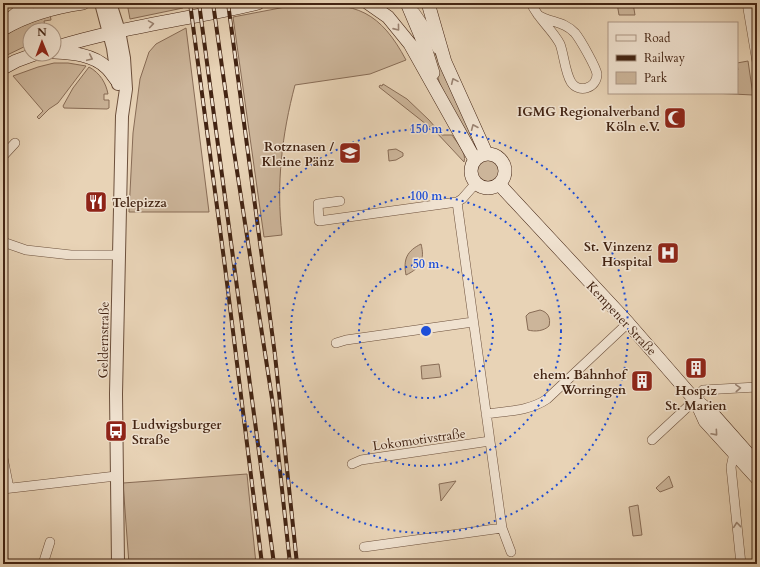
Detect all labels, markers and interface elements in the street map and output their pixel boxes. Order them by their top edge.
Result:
one-way arrow [148,20,154,29]
north arrow [22,22,62,62]
legend [608,22,738,94]
one-way arrow [393,23,400,31]
text: N [37,25,47,40]
text: Road [644,30,671,46]
text: Railway [644,50,686,66]
one-way arrow [86,53,94,61]
text: Park [644,70,668,86]
one-way arrow [451,78,459,86]
place label: IGMG Regionalverband Köln e.V. [517,103,661,136]
mosque icon: IGMG Regionalverband Köln e.V. [662,105,688,131]
text: 150 m [410,121,443,137]
one-way arrow [471,124,479,131]
place label: Rotznasen / Kleine Pänz [261,138,335,171]
school or university icon: Rotznasen / Kleine Pänz [337,140,363,166]
text: 100 m [410,188,443,204]
restaurant icon: Telepizza [83,189,109,215]
place label: Telepizza [112,194,168,212]
place label: St. Vinzenz Hospital [584,238,653,271]
hospital icon: St. Vinzenz Hospital [655,240,681,266]
text: 50 m [413,256,440,272]
street label: Kempener Straße [582,278,660,360]
street label: Geldernstraße [94,301,114,379]
centre of rings [419,324,433,338]
building icon: Hospiz St. Marien [683,355,709,381]
place label: ehem. Bahnhof Worringen [533,366,629,399]
building icon: ehem. Bahnhof Worringen [629,368,655,394]
place label: Hospiz St. Marien [665,382,727,415]
one-way arrow [735,383,741,392]
place label: Ludwigsburger Straße [132,416,222,449]
bus stop icon: Ludwigsburger Straße [103,418,129,444]
street label: Lokomotivstraße [371,425,467,455]
one-way arrow [711,428,718,435]
one-way arrow [733,522,742,528]

